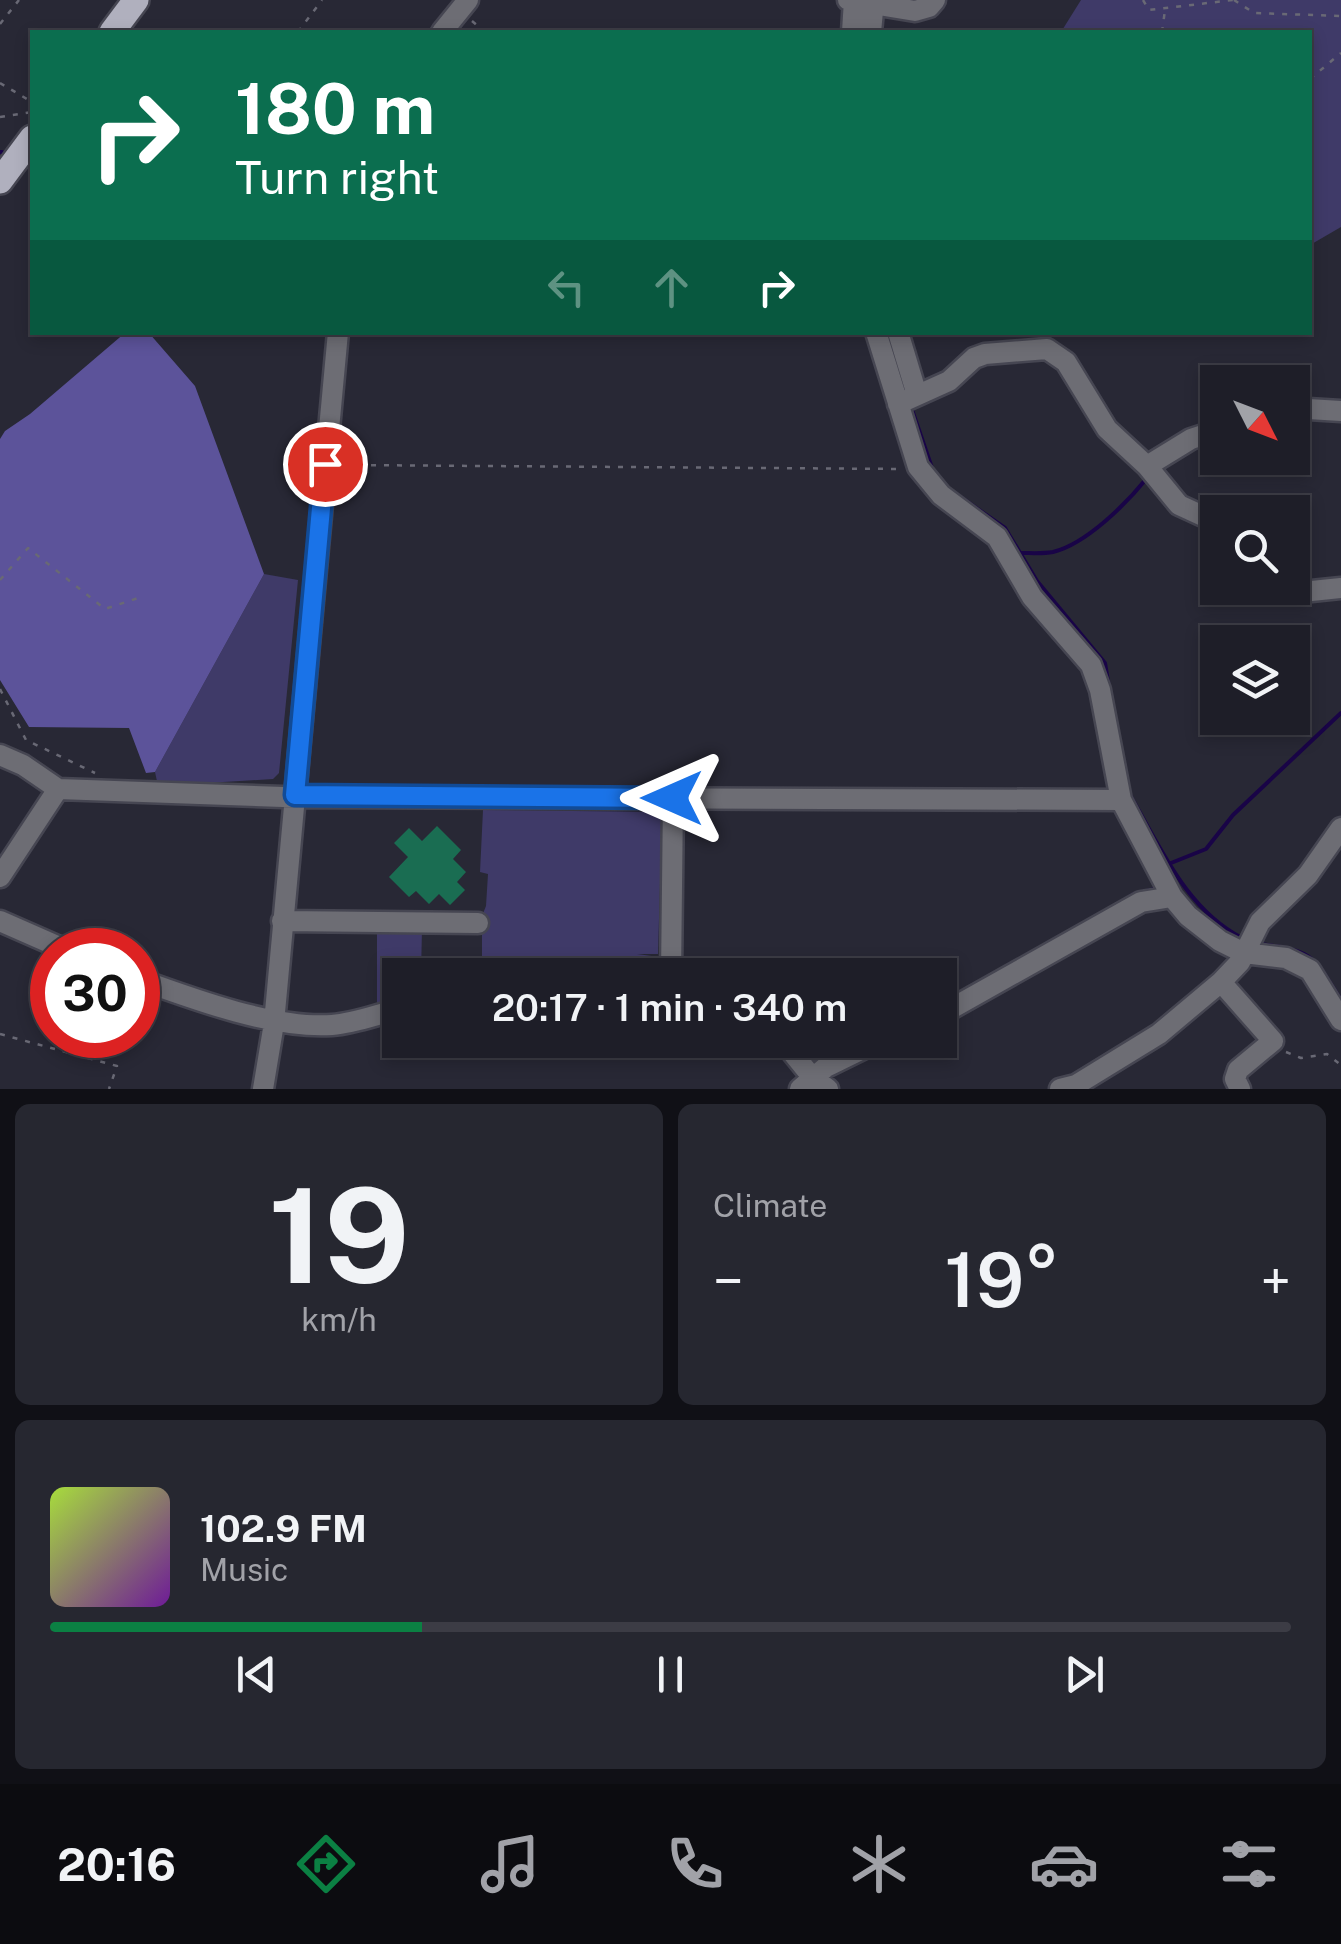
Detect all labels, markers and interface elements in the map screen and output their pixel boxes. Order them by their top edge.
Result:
text: 180 m [235,67,435,150]
icon: right [70,70,200,200]
text: Turn right [235,151,439,204]
icon: left [539,260,594,315]
icon: ahead [644,260,699,315]
icon: right [749,260,804,315]
north arrow [1200,365,1310,475]
map controls [1200,365,1310,735]
pin [283,422,368,507]
icon: arrive [298,437,353,492]
button: search [1200,495,1310,605]
button: layers [1200,625,1310,735]
position arrow [620,746,724,850]
speed limit sign: 30 [30,928,160,1058]
text: 20:17 · 1 min · 340 m [492,985,847,1030]
text: 19 [268,1160,410,1312]
text: Climate [713,1187,827,1224]
text: 19° [945,1236,1059,1324]
text: − [713,1249,744,1313]
text: + [1260,1249,1291,1313]
text: km/h [301,1301,377,1338]
text: 102.9 FM [200,1506,367,1551]
text: Music [200,1551,288,1588]
icon: previous [229,1647,284,1702]
icon: pause [643,1647,698,1702]
icon: next [1057,1647,1112,1702]
icon: directions [291,1829,361,1899]
icon: music [475,1829,545,1899]
icon: phone [660,1829,730,1899]
icon: climate [844,1829,914,1899]
icon: car [1029,1829,1099,1899]
icon: filters [1214,1829,1284,1899]
text: 20:16 [57,1838,176,1891]

